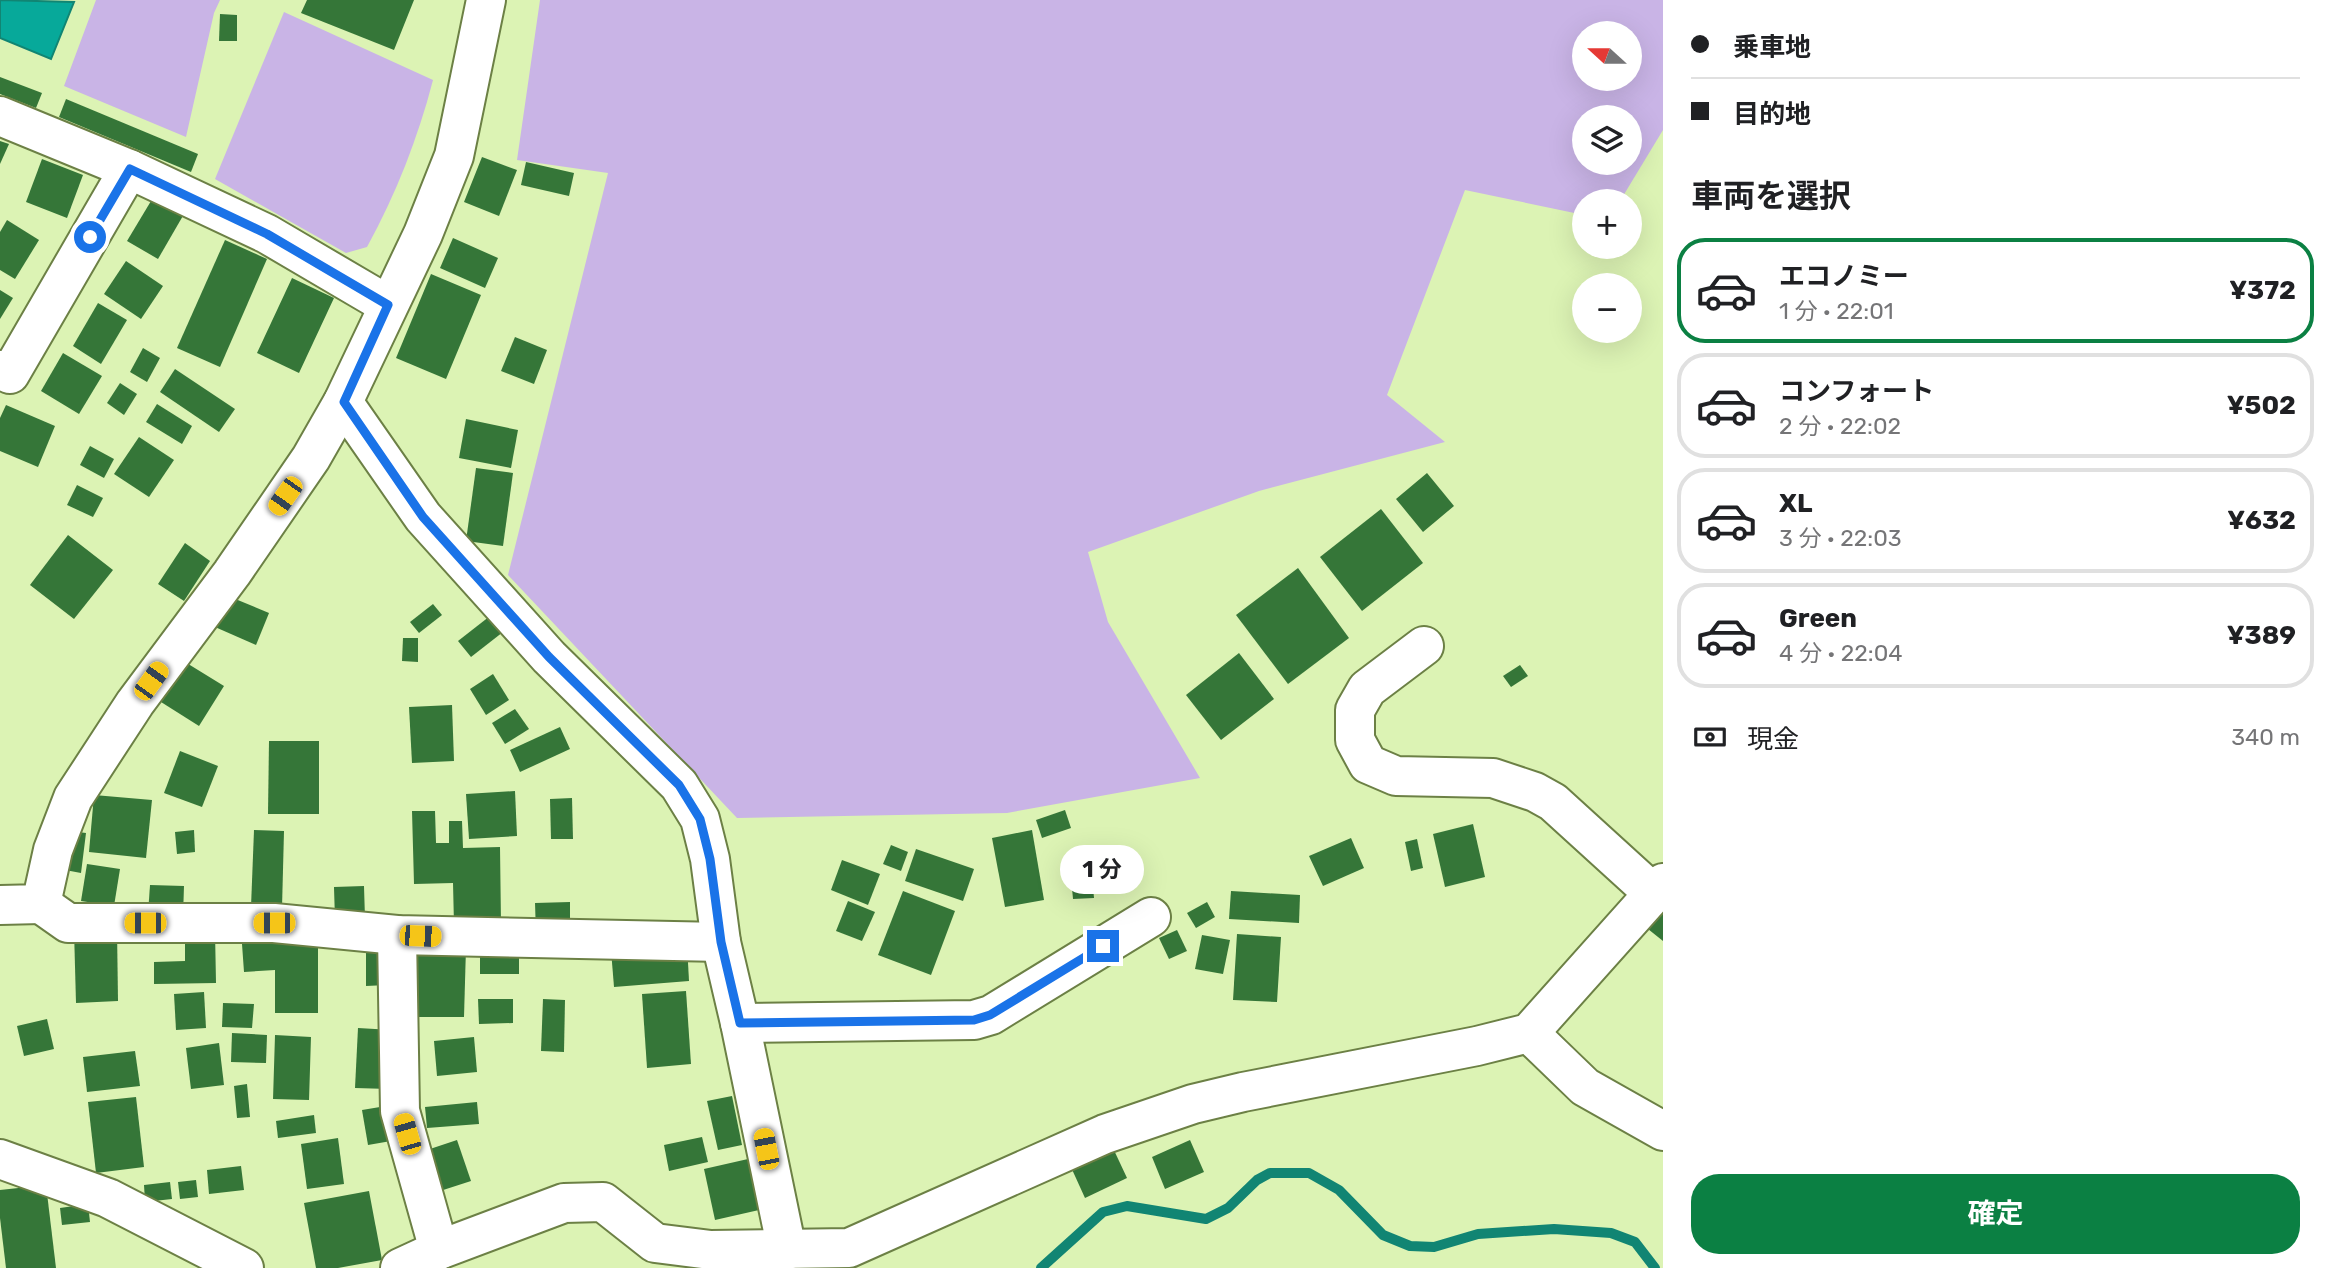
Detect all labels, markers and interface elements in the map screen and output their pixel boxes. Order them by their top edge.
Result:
north arrow [1572,21,1642,91]
map controls [1572,21,1642,343]
text: 乗車地 [1733,32,1811,63]
text: 目的地 [1733,99,1811,130]
button: layers [1572,105,1642,175]
text: 車両を選択 [1691,177,1851,215]
button: + [1572,189,1642,259]
route start [74,221,106,253]
icon: car [1695,259,1758,322]
text: エコノミー [1779,261,1909,292]
button: − [1572,273,1642,343]
text: ¥372 [2229,275,2296,306]
text: 1 分 · 22:01 [1779,297,1894,325]
icon: car [1695,374,1758,437]
text: コンフォート [1779,376,1934,407]
text: ¥502 [2227,390,2296,421]
text: 2 分 · 22:02 [1779,412,1901,440]
car [265,473,306,519]
text: XL [1779,488,1812,519]
icon: car [1695,489,1758,552]
text: ¥632 [2227,505,2296,536]
text: 3 分 · 22:03 [1779,524,1902,552]
text: Green [1779,603,1857,634]
icon: car [1695,604,1758,667]
text: ¥389 [2227,620,2296,651]
text: 4 分 · 22:04 [1779,639,1903,667]
car [131,658,172,704]
icon: cash [1691,718,1729,756]
text: 340 m [2231,723,2300,751]
text: 現金 [1747,724,1799,755]
callout: 1 分 [1061,844,1145,894]
text: 1 分 [1082,855,1122,883]
car [125,913,167,934]
car [254,913,296,934]
car [399,925,442,947]
route end [1087,930,1119,962]
car [392,1111,423,1157]
car [752,1126,781,1172]
button: 確定 [1691,1174,2300,1254]

